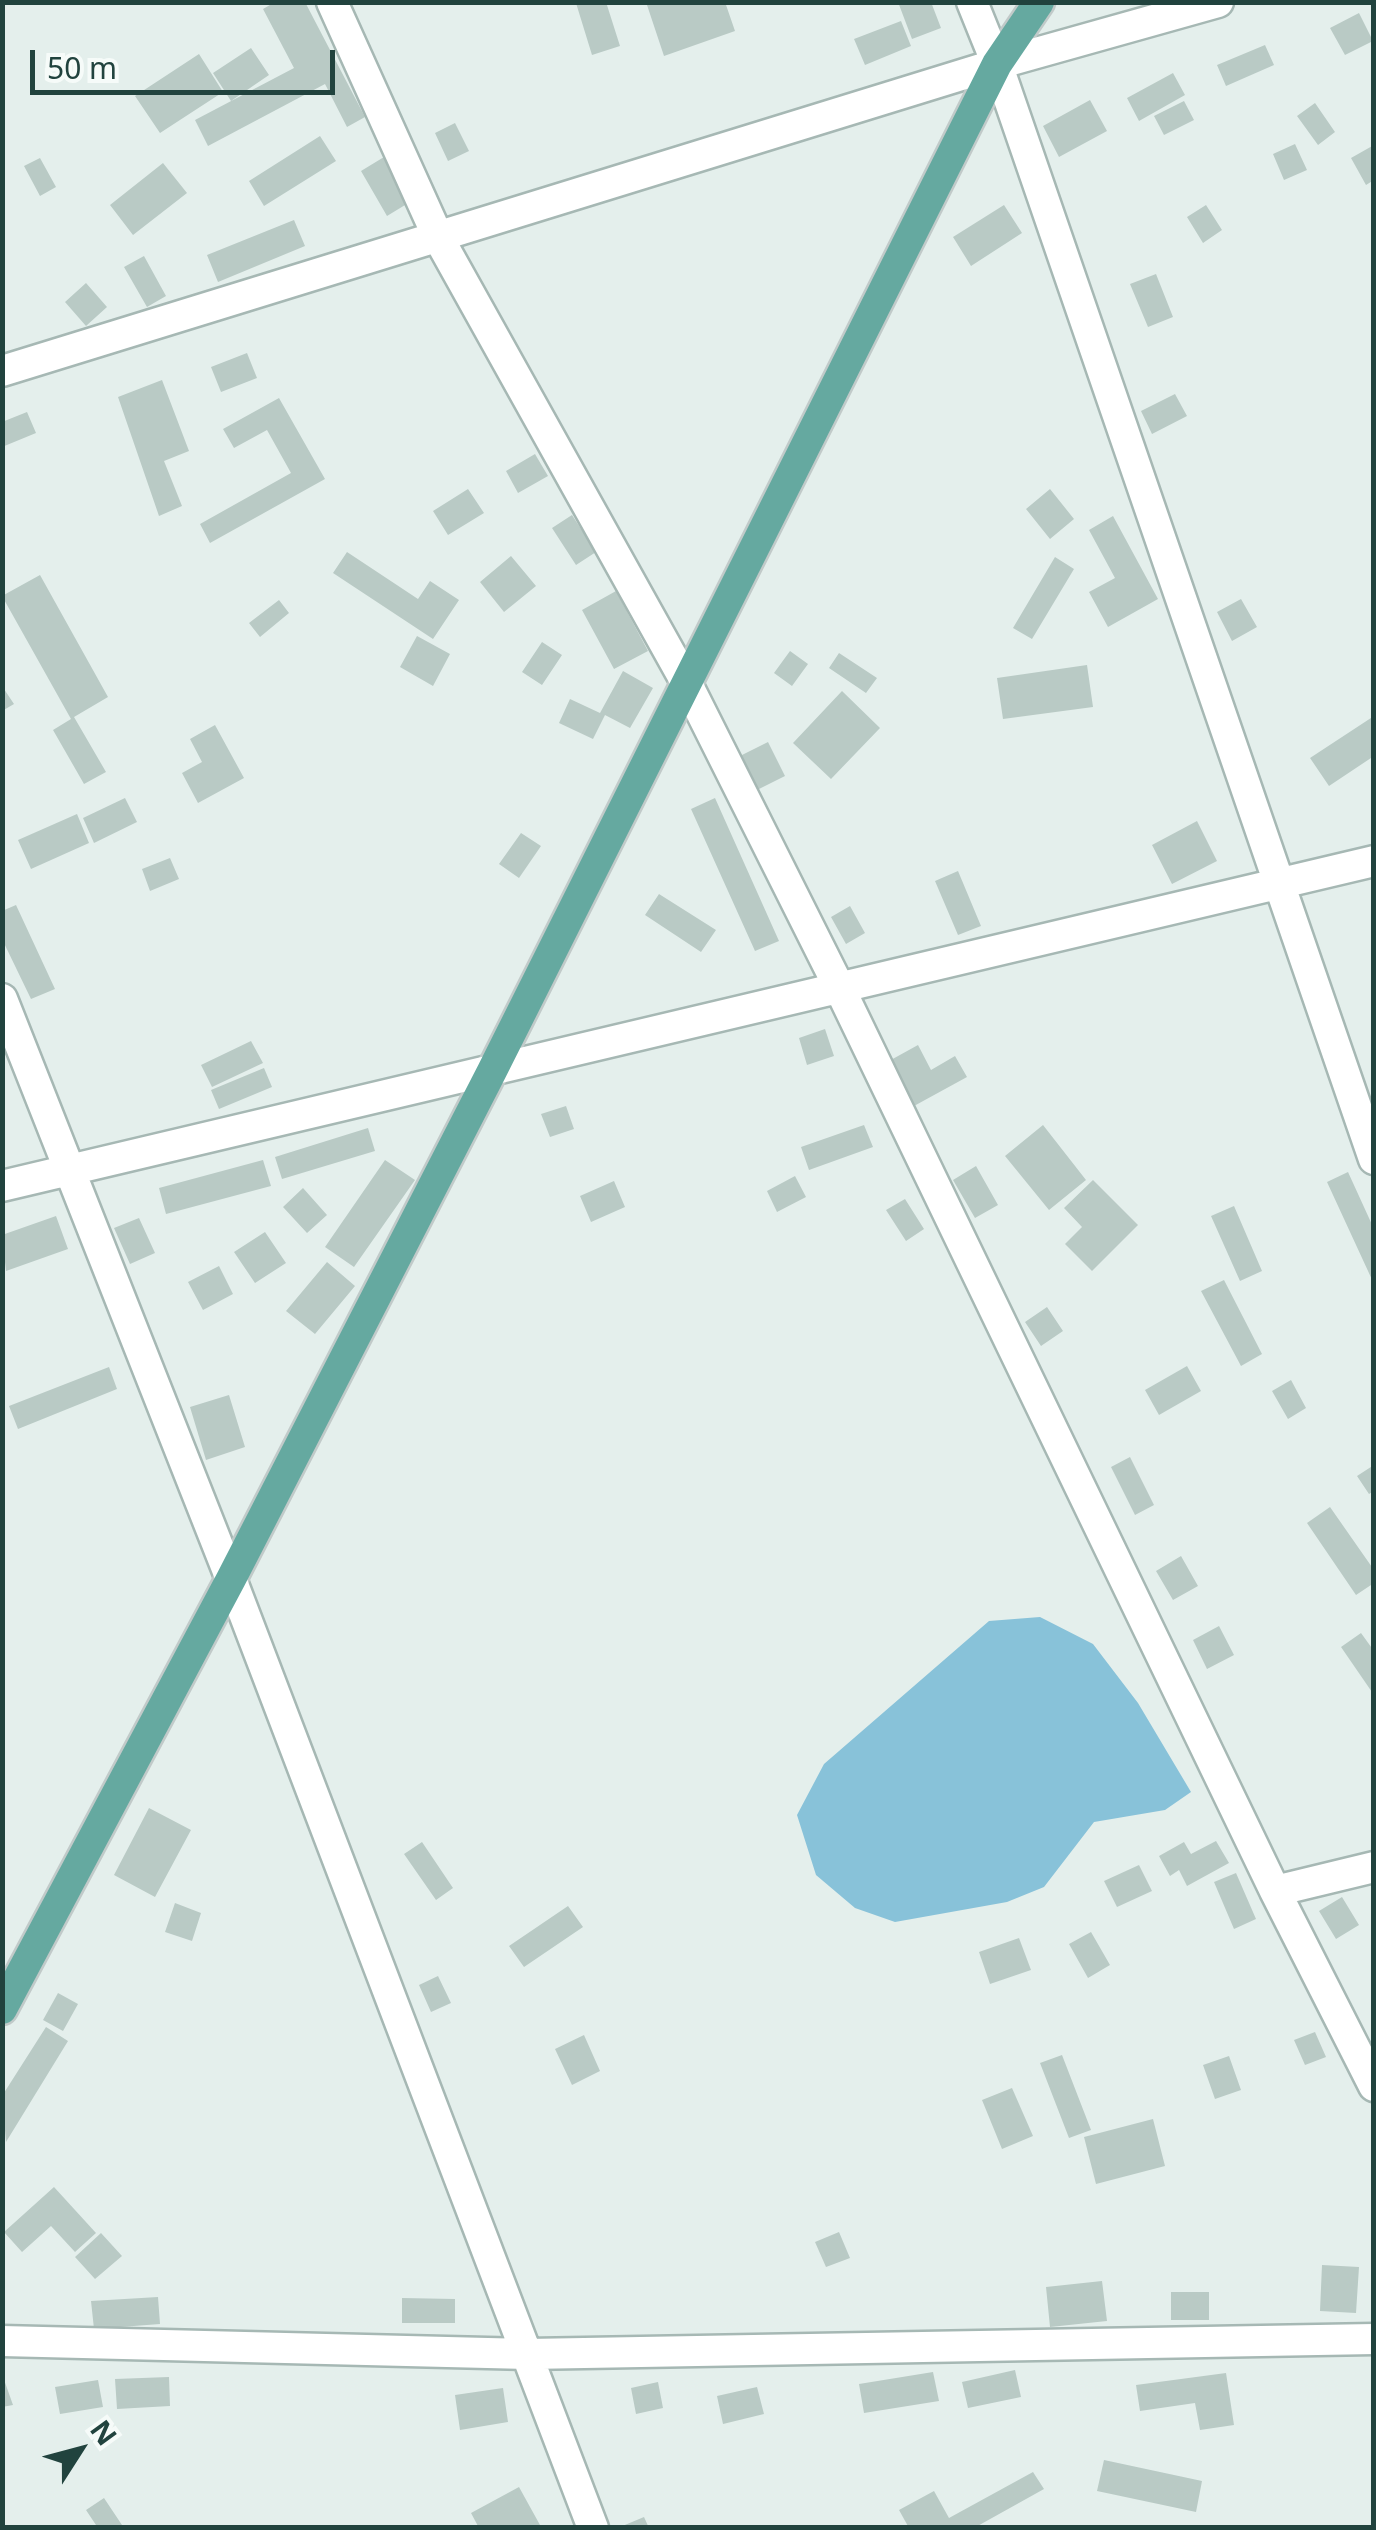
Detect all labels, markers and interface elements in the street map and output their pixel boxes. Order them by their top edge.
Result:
scale bar [35,30,340,92]
text: 50 m [47,47,117,88]
north arrow [30,2400,130,2500]
text: N [82,2412,126,2453]

